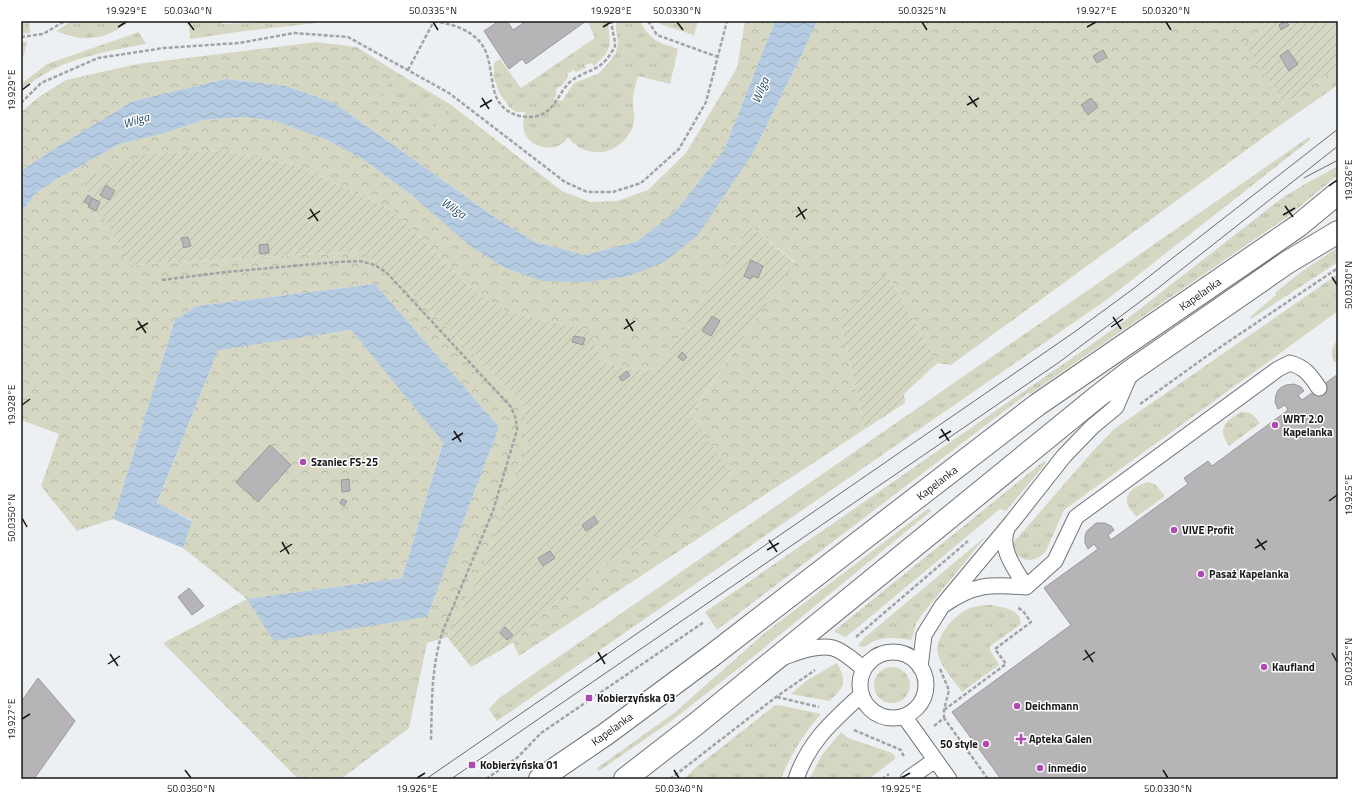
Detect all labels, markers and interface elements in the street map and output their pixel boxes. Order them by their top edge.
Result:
text: 19.929°E [105,3,147,18]
text: 50.0340°N [164,3,212,18]
text: 50.0335°N [409,3,457,18]
text: 19.928°E [590,3,632,18]
text: 50.0330°N [653,3,701,18]
text: 50.0325°N [898,3,946,18]
text: 19.927°E [1075,3,1117,18]
text: 50.0320°N [1142,3,1190,18]
text: 19.929°E [4,69,19,111]
water label: Wilga [746,73,774,106]
water label: Wilga [121,107,152,133]
text: 19.926°E [1341,159,1356,201]
water label: Wilga [438,193,471,224]
text: 50.0320°N [1341,261,1356,309]
street label: Kapelanka [1176,273,1225,314]
text: 19.928°E [4,384,19,426]
place label: WRT 2.0 Kapelanka [1283,411,1333,440]
marker: WRT 2.0 Kapelanka [1270,420,1280,430]
place label: Szaniec FS-25 [311,454,378,470]
marker: Szaniec FS-25 [298,457,308,467]
street label: Kapelanka [913,462,961,504]
text: 19.925°E [1341,474,1356,516]
text: 50.0350°N [4,494,19,542]
place label: VIVE Profit [1182,522,1234,538]
marker: VIVE Profit [1169,525,1179,535]
place label: Pasaż Kapelanka [1209,566,1289,582]
marker: Pasaż Kapelanka [1196,569,1206,579]
text: 50.0325°N [1341,638,1356,686]
place label: Kaufland [1272,659,1315,675]
marker: Kaufland [1259,662,1269,672]
place label: Kobierzyńska 03 [597,690,676,706]
marker: Kobierzyńska 03 [584,693,594,703]
text: 19.927°E [4,698,19,740]
place label: Deichmann [1025,698,1078,714]
marker: Deichmann [1012,701,1022,711]
street label: Kapelanka [588,708,636,750]
place label: Apteka Galen [1029,731,1092,747]
marker: Apteka Galen [1016,734,1026,744]
place label: 50 style [940,736,978,752]
marker: 50 style [981,739,991,749]
place label: Kobierzyńska 01 [480,757,559,773]
marker: Kobierzyńska 01 [467,760,477,770]
place label: inmedio [1048,760,1087,776]
marker: inmedio [1035,763,1045,773]
text: 50.0350°N [167,781,215,796]
text: 19.926°E [396,781,438,796]
text: 50.0340°N [655,781,703,796]
text: 19.925°E [880,781,922,796]
text: 50.0330°N [1144,781,1192,796]

